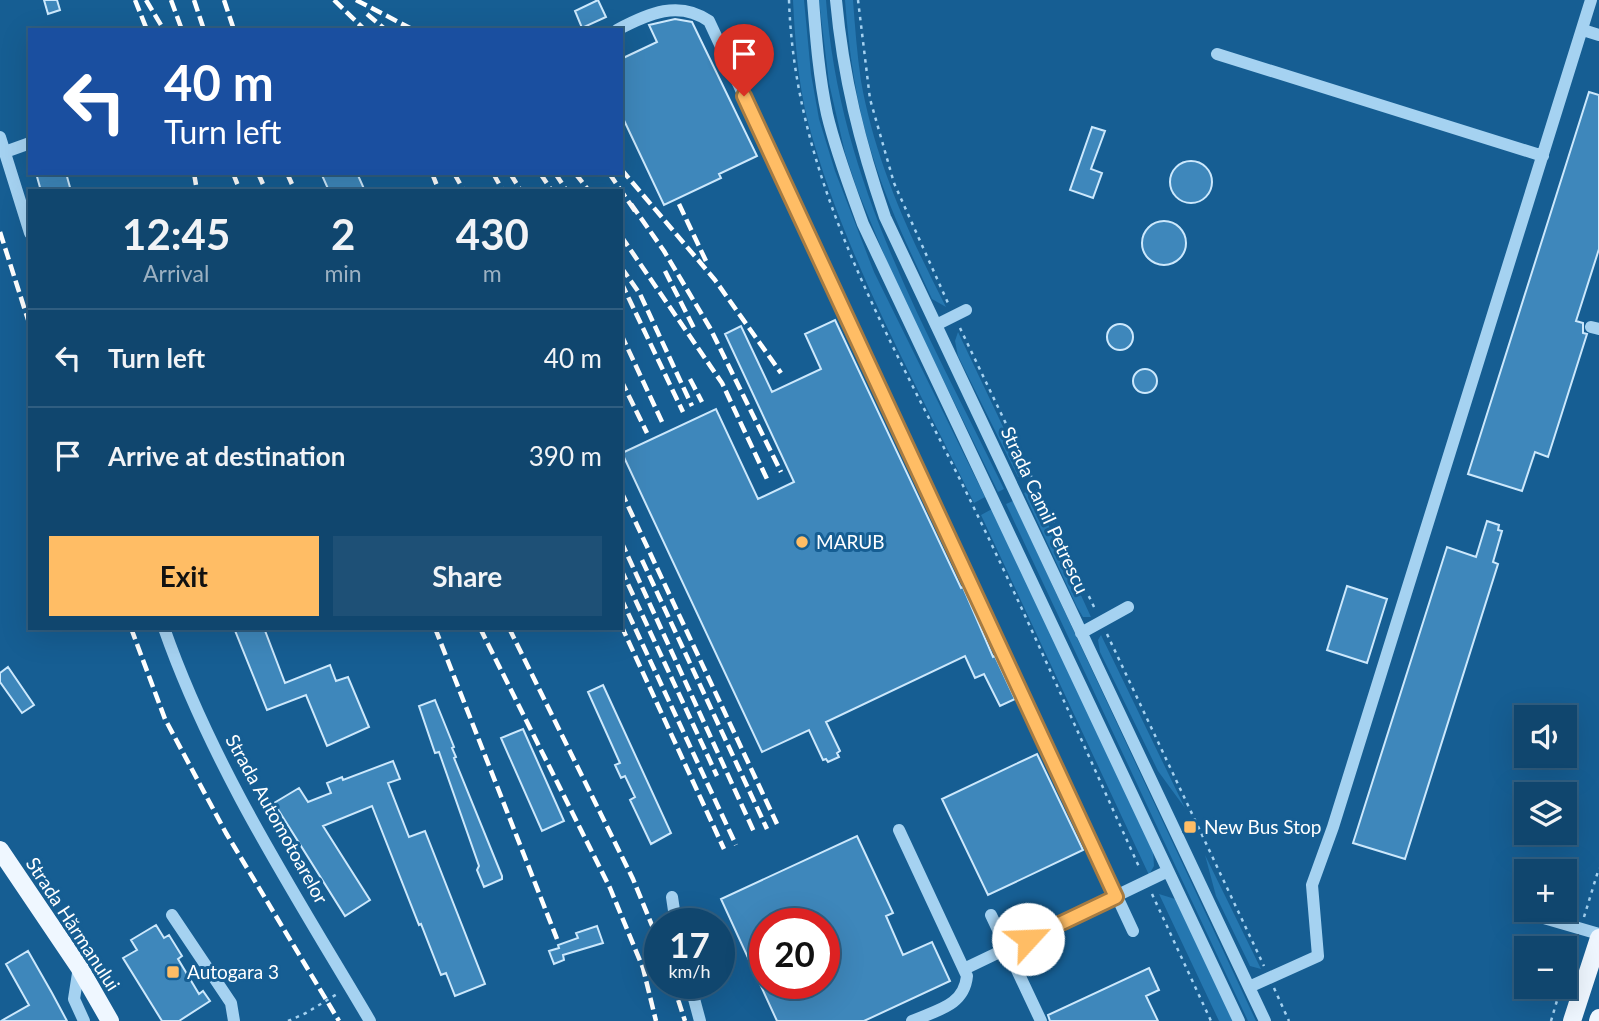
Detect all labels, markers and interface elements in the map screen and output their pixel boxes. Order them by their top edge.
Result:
pin [714,24,774,96]
icon: arrive [725,35,763,73]
text: 40 m [164,53,274,111]
icon: left [49,56,140,147]
text: Turn left [164,112,281,151]
text: 12:45 [122,209,230,259]
text: 2 [331,209,355,259]
text: 430 [456,209,529,259]
text: Arrival [143,259,209,287]
text: min [324,259,362,287]
text: m [483,259,502,287]
icon: left [49,339,87,377]
text: Turn left [108,342,205,374]
text: 40 m [544,342,602,374]
street label: Strada Camil Petrescu [997,423,1094,597]
icon: arrive [49,437,87,475]
text: Arrive at destination [108,440,345,472]
text: 390 m [529,440,602,472]
place label: MARUB [816,530,885,553]
marker: MARUB [794,534,810,550]
button: Exit [49,536,319,616]
button: Share [333,536,602,616]
map controls [1514,705,1577,999]
button: sound [1514,705,1577,768]
street label: Strada Automotoarelor [221,730,334,907]
button: layers [1514,782,1577,845]
place label: New Bus Stop [1204,815,1321,838]
marker: New Bus Stop [1182,819,1198,835]
street label: Strada Hărmanului [22,853,125,995]
button: + [1514,859,1577,922]
position arrow [991,902,1065,976]
speed limit sign: 20 [749,908,840,999]
text: 17 [669,923,710,965]
button: − [1514,936,1577,999]
place label: Autogara 3 [187,960,279,983]
text: km/h [668,960,711,982]
marker: Autogara 3 [165,964,181,980]

